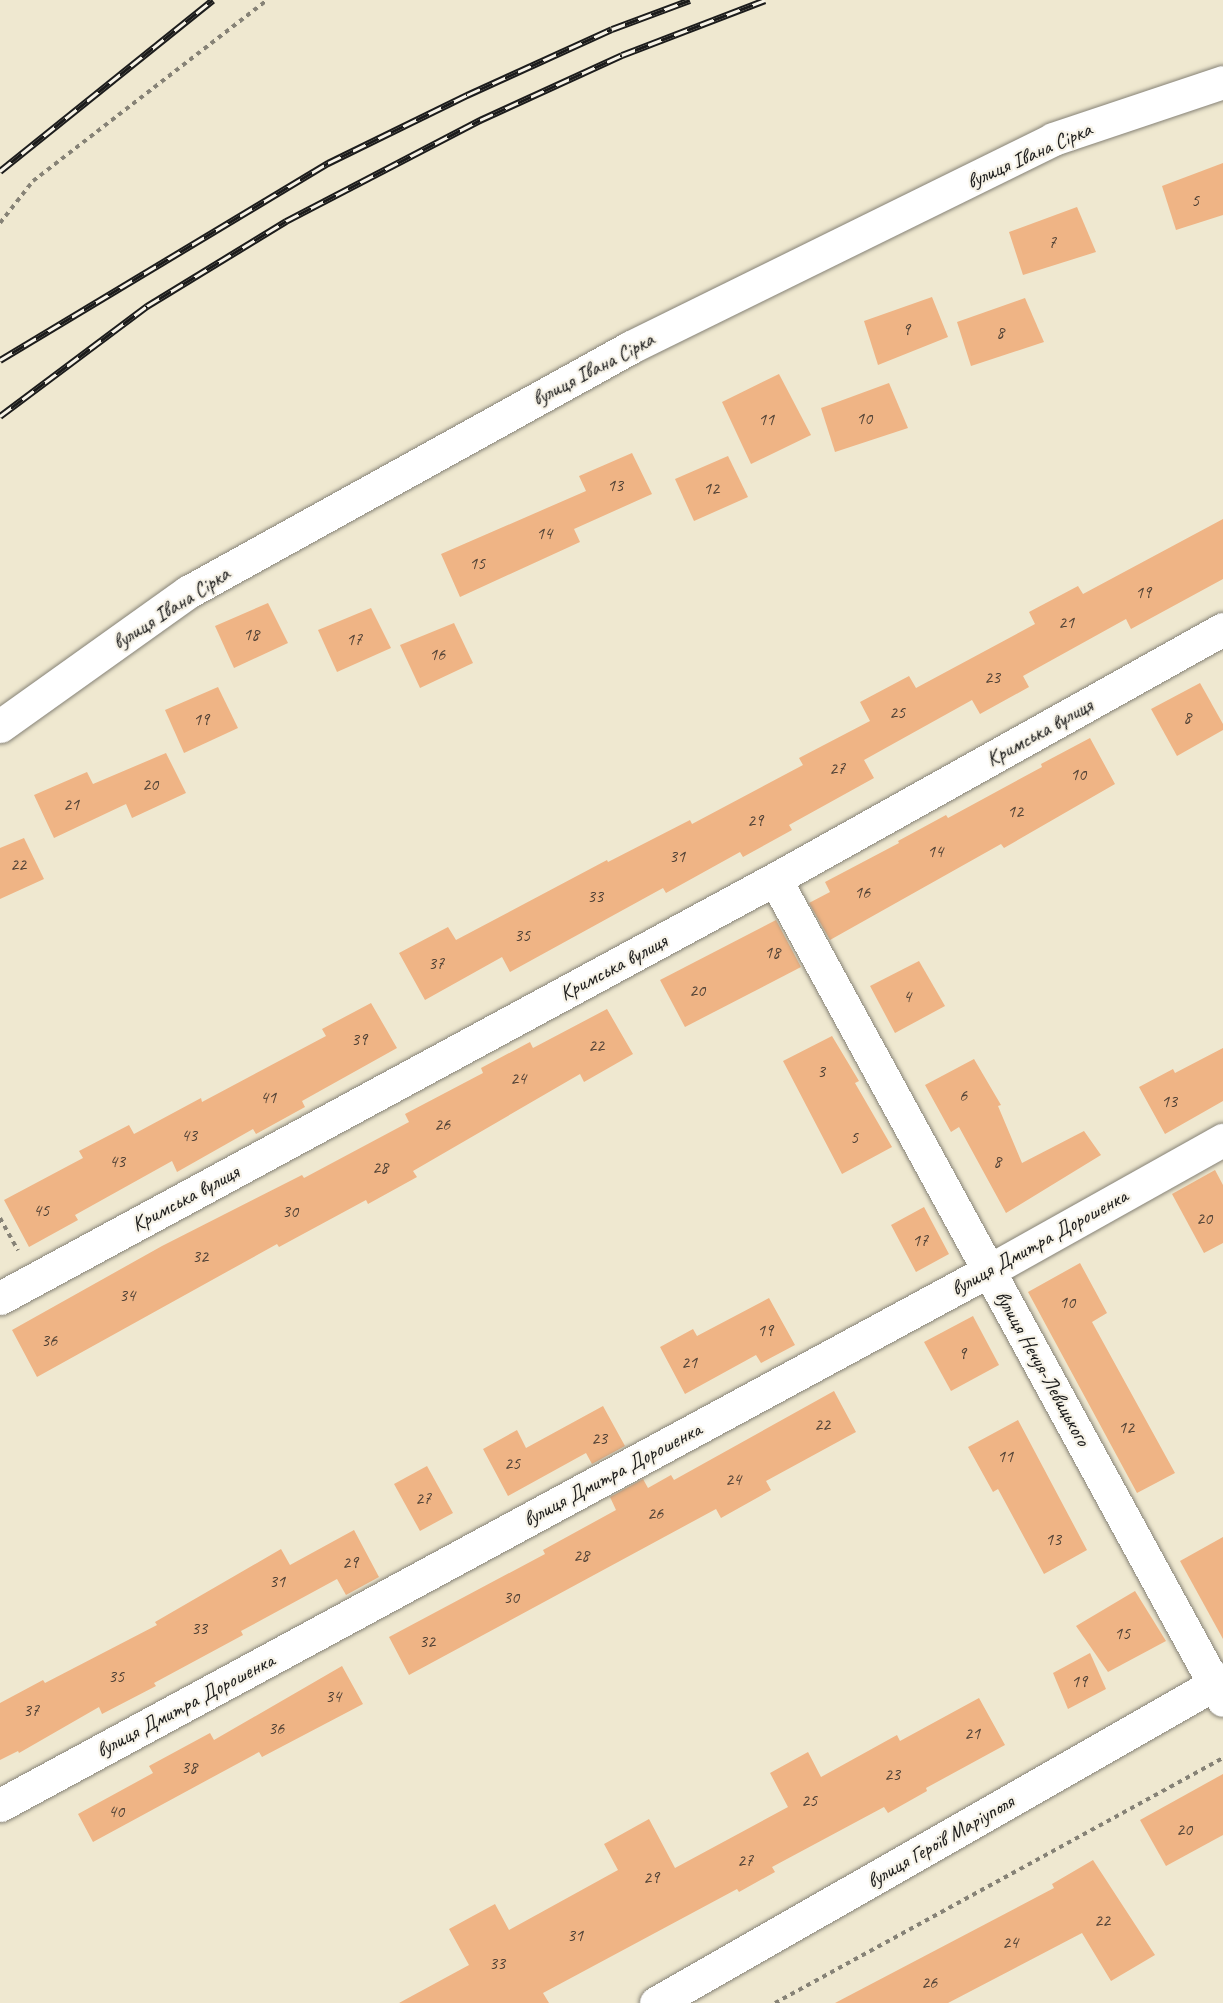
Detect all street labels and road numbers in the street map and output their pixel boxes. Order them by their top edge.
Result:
street label: вулиця Івана Сірка [963,116,1095,194]
street label: вулиця Івана Сірка [528,326,658,412]
street label: вулиця Івана Сірка [108,561,234,655]
street label: Кримська вулиця [981,692,1097,772]
street label: Кримська вулиця [555,928,671,1006]
street label: Кримська вулиця [127,1159,243,1237]
street label: вулиця Дмитра Дорошенка [946,1183,1132,1301]
street label: вулиця Нечуя-Левицького [990,1286,1096,1450]
street label: вулиця Дмитра Дорошенка [518,1416,706,1532]
street label: вулиця Дмитра Дорошенка [91,1647,279,1763]
street label: вулиця Героїв Маріуполя [862,1789,1018,1893]

